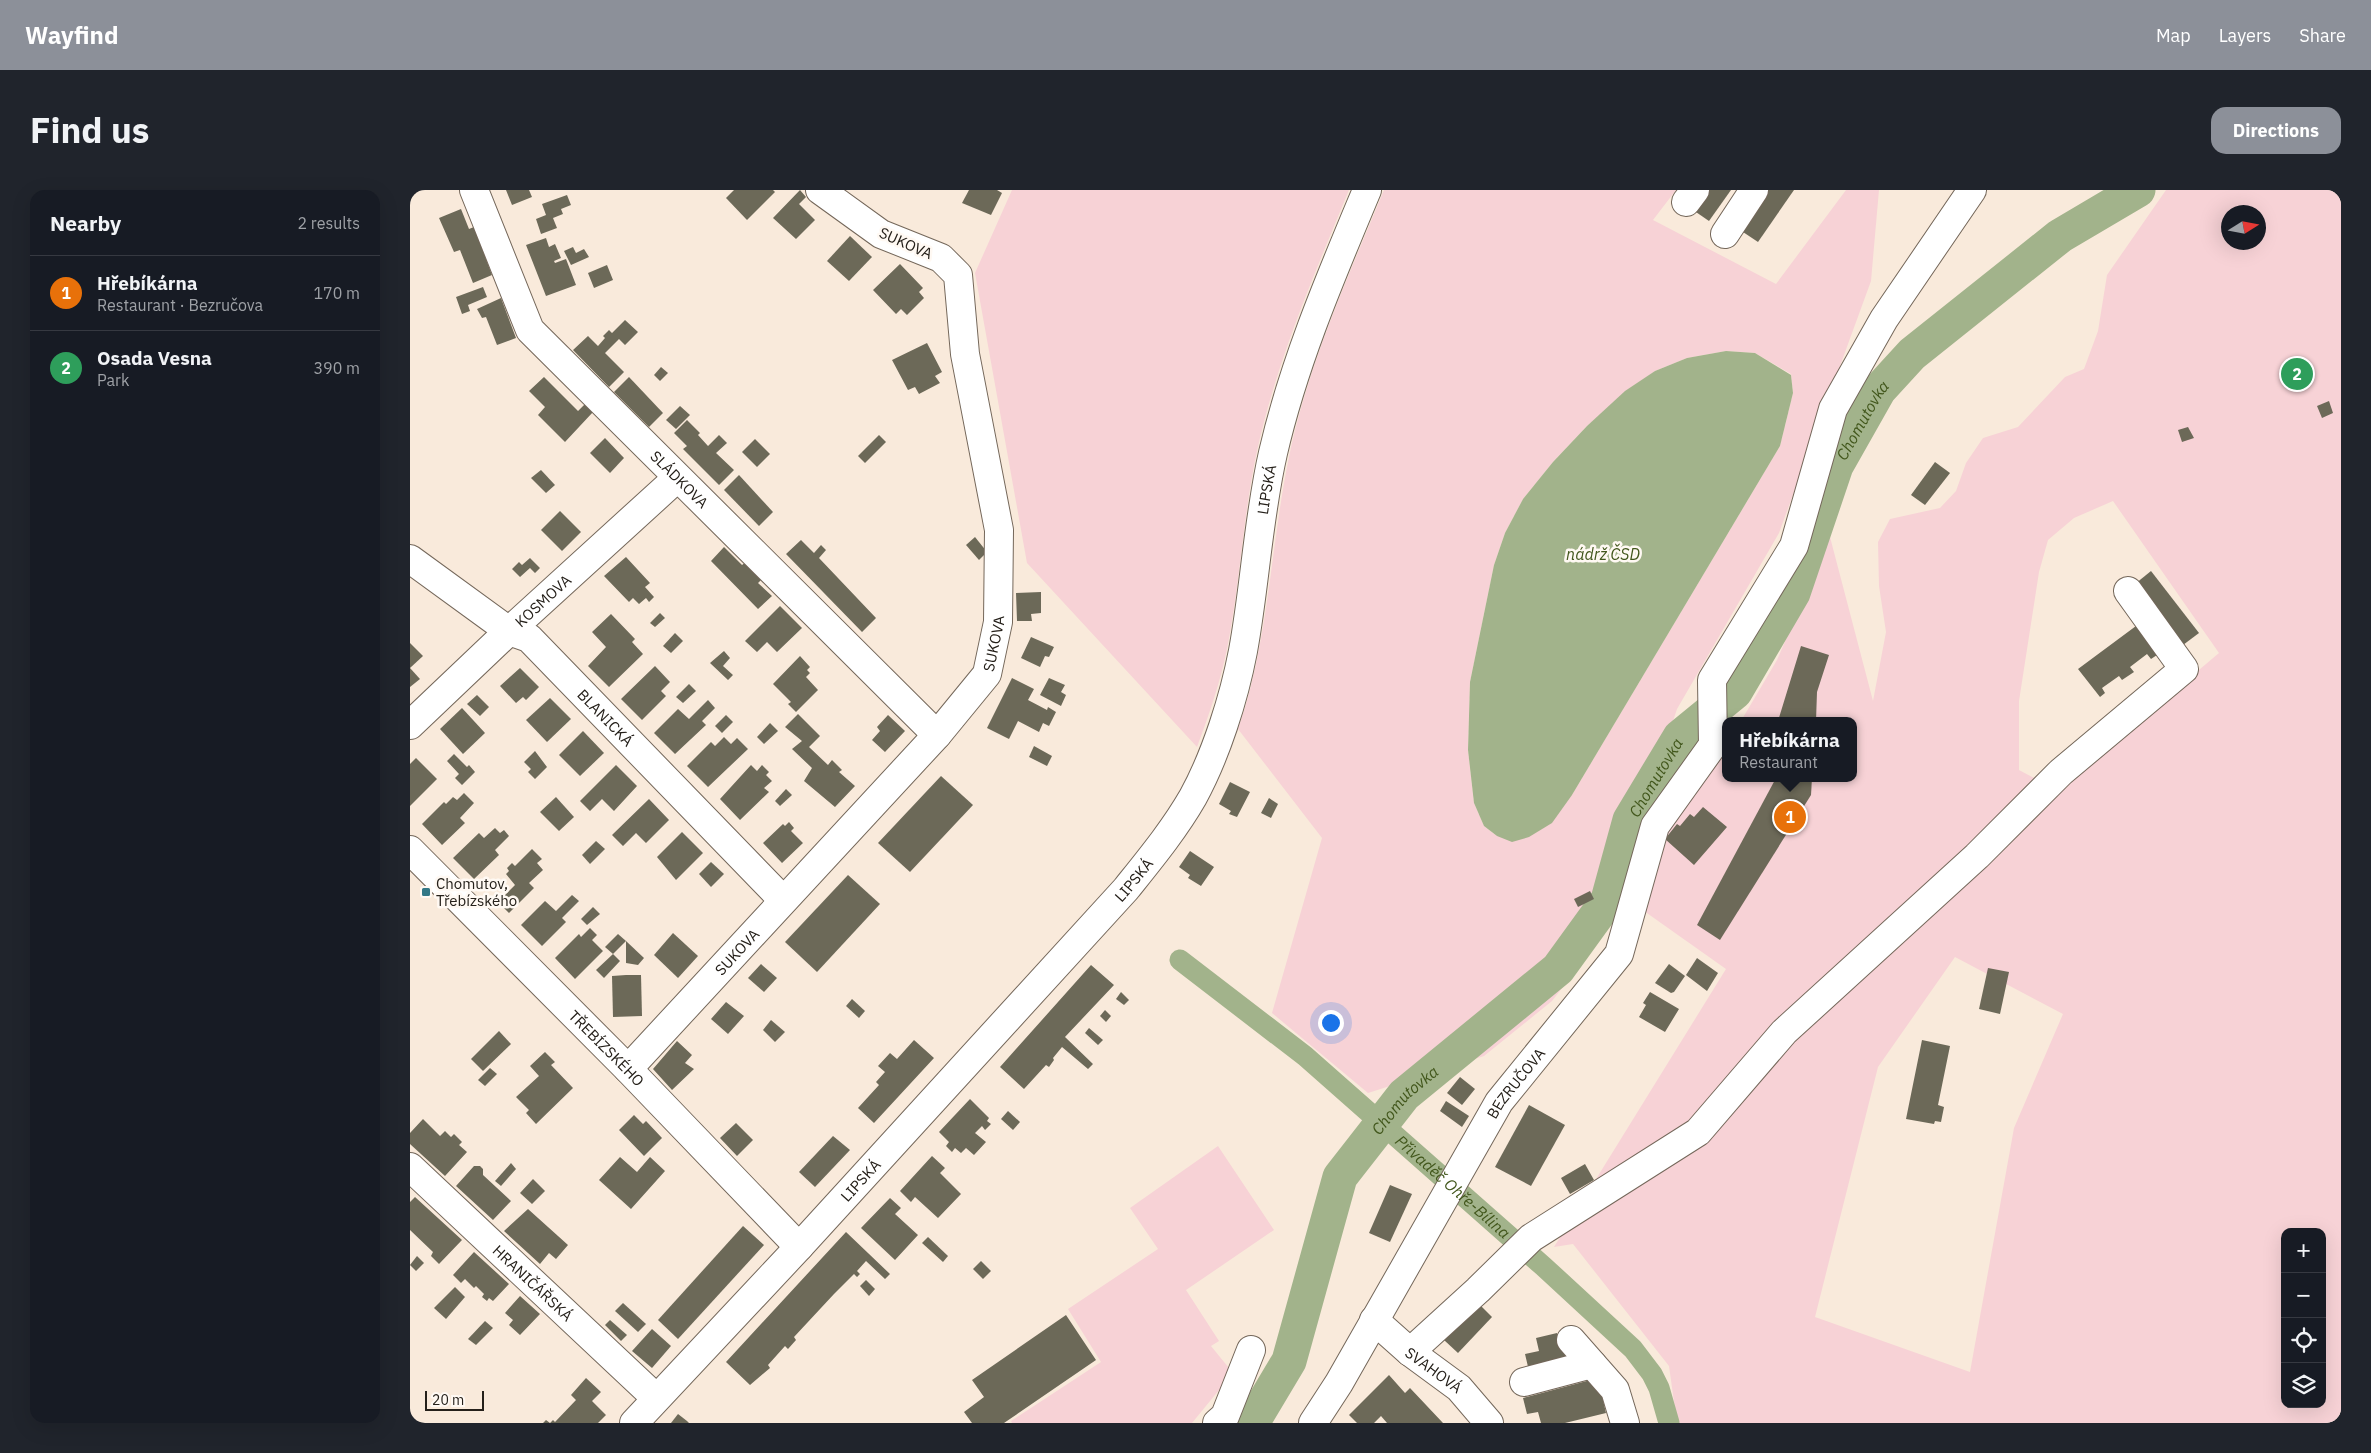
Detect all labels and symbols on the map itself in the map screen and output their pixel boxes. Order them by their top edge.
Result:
north arrow [2221,205,2266,250]
street label: SUKOVA [876,223,936,263]
pin: 2 [2281,355,2313,393]
water label: Chomutovka [1832,376,1893,463]
street label: SLÁDKOVA [647,446,713,512]
street label: LIPSKÁ [1252,462,1280,516]
water label: nádrž ČSD [1566,543,1640,564]
street label: KOSMOVA [511,570,575,631]
street label: SUKOVA [978,615,1008,673]
street label: BLANICKÁ [574,685,638,750]
water label: Chomutovka [1624,734,1687,821]
pin: 1 [1774,798,1806,836]
street label: LIPSKÁ [1110,854,1157,905]
place label: Chomutov, Třebízského [436,874,517,910]
marker: Chomutov, Třebízského [420,886,432,898]
street label: SUKOVA [710,924,763,979]
street label: TŘEBÍZSKÉHO [565,1006,649,1090]
your location [1318,1010,1344,1036]
street label: BEZRUČOVA [1482,1044,1549,1122]
water label: Chomutovka [1367,1061,1442,1139]
water label: Přivaděč Ohře-Bílina [1391,1131,1515,1243]
street label: LIPSKÁ [836,1155,884,1205]
street label: HRANIČÁŘSKÁ [489,1241,577,1325]
street label: SVAHOVÁ [1402,1342,1467,1397]
scale bar [425,1388,484,1411]

